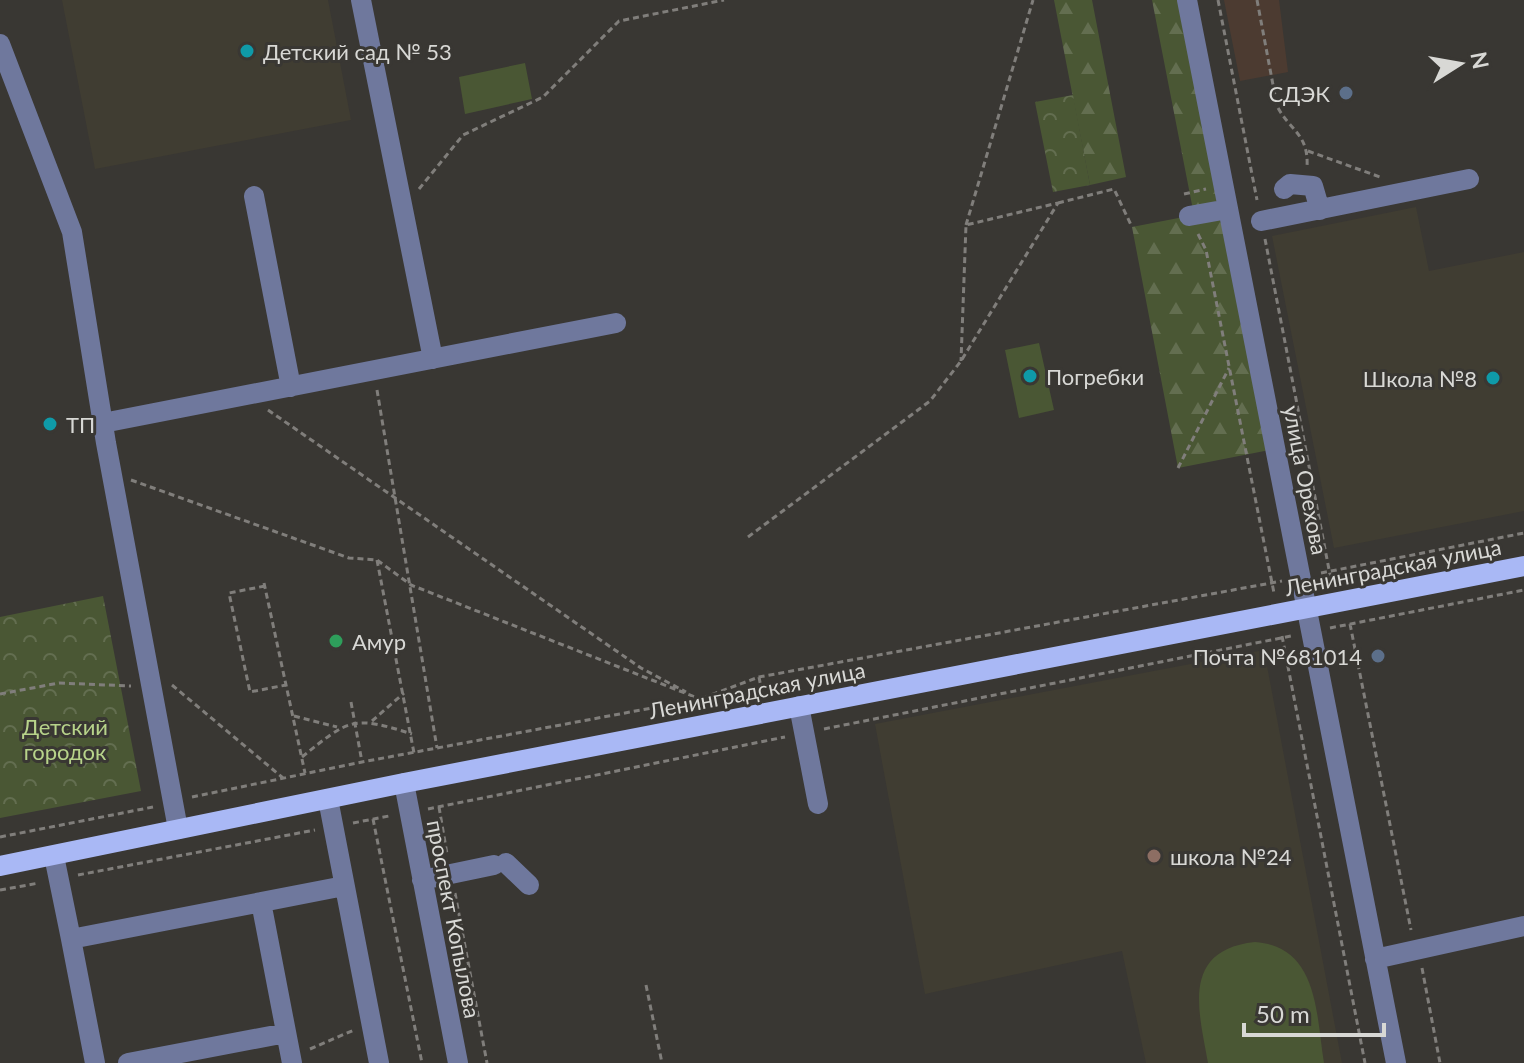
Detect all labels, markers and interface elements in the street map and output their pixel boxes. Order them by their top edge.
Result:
north arrow [1420,24,1500,104]
place label: Детский сад № 53 [263,38,452,65]
marker: Детский сад № 53 [238,42,256,60]
text: N [1465,49,1495,71]
place label: СДЭК [1268,80,1330,107]
marker: СДЭК [1337,84,1355,102]
place label: Погребки [1046,363,1144,390]
place label: Школа №8 [1363,365,1477,392]
marker: Погребки [1021,367,1039,385]
marker: Школа №8 [1484,369,1502,387]
street label: улица Орехова [1278,403,1334,557]
place label: ТП [66,411,95,438]
marker: ТП [41,415,59,433]
street label: Ленинградская улица [1282,533,1503,601]
place label: Амур [352,628,406,655]
marker: Амур [327,632,345,650]
place label: Почта №681014 [1193,643,1362,670]
marker: Почта №681014 [1369,647,1387,665]
street label: Ленинградская улица [646,656,867,724]
park label: Детский городок [22,713,108,765]
street label: проспект Копылова [422,817,486,1021]
place label: школа №24 [1170,843,1292,870]
marker: школа №24 [1145,847,1163,865]
scale bar [1244,987,1384,1037]
text: 50 m [1256,999,1310,1028]

